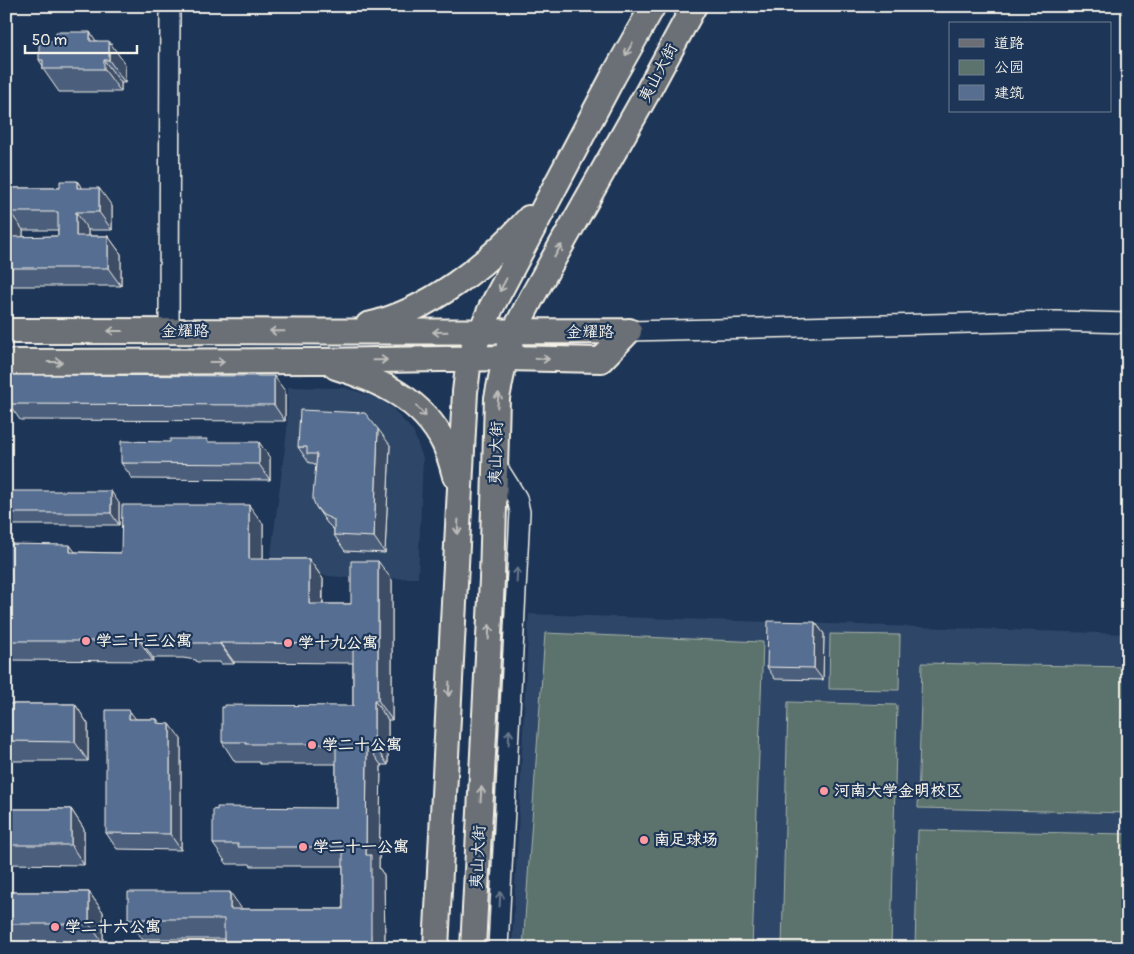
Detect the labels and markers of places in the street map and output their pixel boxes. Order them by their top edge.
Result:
place label: 学二十三公寓 [96,631,192,651]
place label: 学十九公寓 [298,633,378,653]
marker: 学二十三公寓 [80,635,92,647]
marker: 学十九公寓 [282,637,294,649]
place label: 学二十公寓 [322,735,402,755]
marker: 学二十公寓 [306,739,318,751]
place label: 河南大学金明校区 [834,781,962,801]
marker: 河南大学金明校区 [818,785,830,797]
place label: 南足球场 [654,830,718,850]
marker: 南足球场 [638,834,650,846]
place label: 学二十一公寓 [313,837,409,857]
marker: 学二十一公寓 [297,841,309,853]
place label: 学二十六公寓 [65,917,161,937]
marker: 学二十六公寓 [49,921,61,933]

